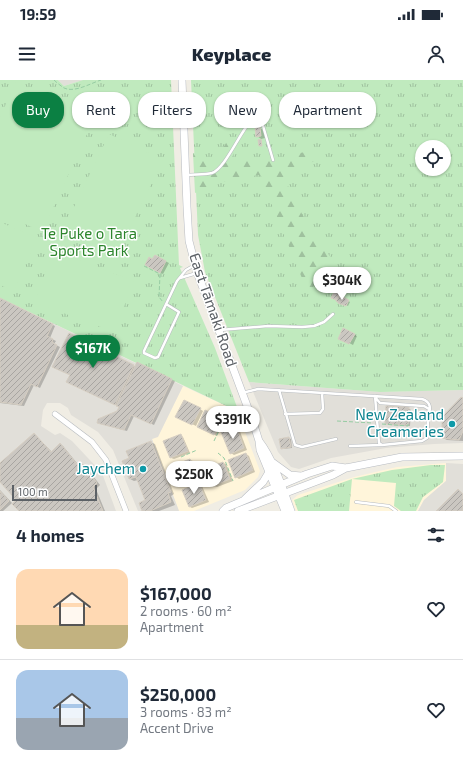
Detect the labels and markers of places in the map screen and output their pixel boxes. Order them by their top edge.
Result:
pin: $304K [314,267,370,301]
pin: $167K [65,335,121,369]
place label: New Zealand Creameries [355,405,444,440]
pin: $391K [205,406,261,440]
marker: New Zealand Creameries [447,419,457,429]
place label: Jaychem [77,459,135,477]
pin: $250K [166,461,222,495]
marker: Jaychem [138,464,148,474]

